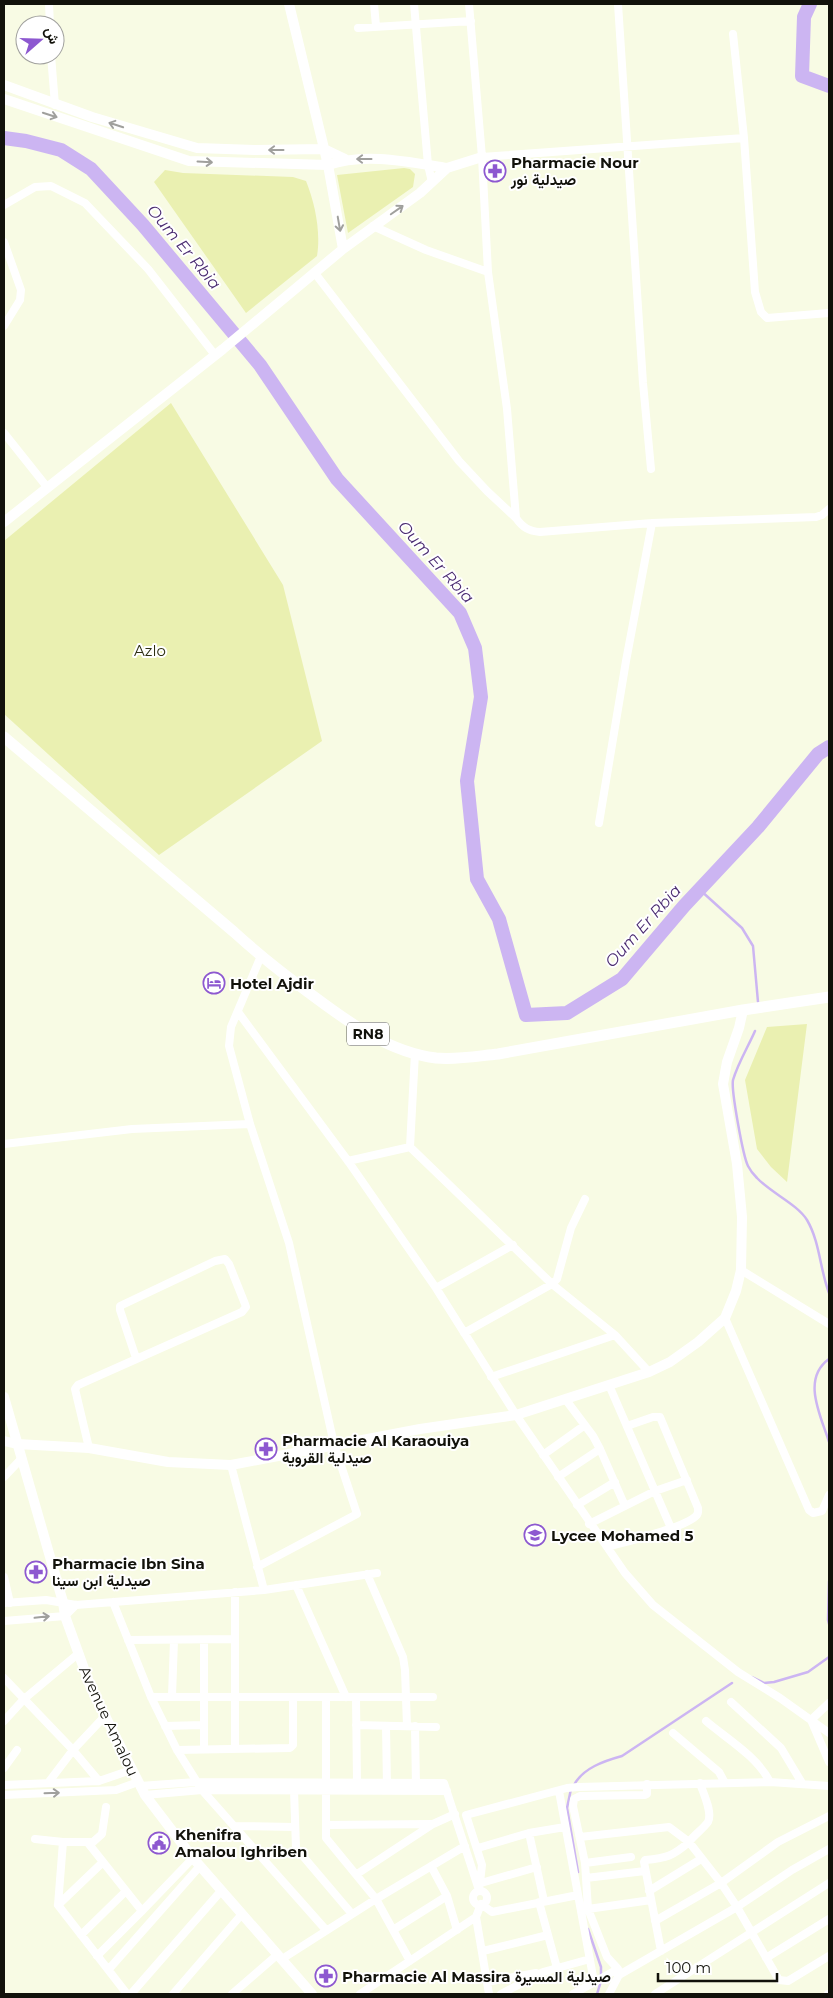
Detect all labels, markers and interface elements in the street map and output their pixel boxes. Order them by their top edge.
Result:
north arrow [15,15,65,65]
text: ش [41,25,64,47]
one-way arrow [42,111,57,120]
one-way arrow [109,120,125,130]
one-way arrow [268,145,284,155]
place label: Pharmacie Nour صيدلية نور [510,153,639,189]
one-way arrow [356,154,372,164]
one-way arrow [197,157,213,166]
pharmacy icon: Pharmacie Nour صيدلية نور [483,159,507,183]
water label: Oum Er Rbia [143,201,225,293]
one-way arrow [390,205,404,215]
one-way arrow [334,216,344,232]
water label: Oum Er Rbia [394,517,478,607]
park label: Azlo [134,641,166,660]
water label: Oum Er Rbia [601,881,685,971]
hotel icon: Hotel Ajdir [202,971,226,995]
place label: Hotel Ajdir [230,974,314,993]
road number: RN8 [347,1022,389,1046]
place label: Pharmacie Al Karaouiya صيدلية القروية [282,1431,469,1467]
pharmacy icon: Pharmacie Al Karaouiya صيدلية القروية [254,1437,278,1461]
school or university icon: Lycee Mohamed 5 [523,1523,547,1547]
place label: Lycee Mohamed 5 [551,1526,693,1545]
place label: Pharmacie Ibn Sina صيدلية ابن سينا [52,1554,205,1590]
pharmacy icon: Pharmacie Ibn Sina صيدلية ابن سينا [24,1560,48,1584]
one-way arrow [34,1612,50,1622]
street label: Avenue Amalou [75,1663,143,1779]
one-way arrow [44,1788,60,1798]
place label: Khenifra Amalou Ighriben [174,1825,307,1861]
public building icon: Khenifra Amalou Ighriben [147,1831,171,1855]
scale bar [658,1950,777,1982]
text: 100 m [666,1958,711,1977]
pharmacy icon: Pharmacie Al Massira صيدلية المسيرة [314,1964,338,1988]
place label: Pharmacie Al Massira صيدلية المسيرة [342,1967,611,1986]

